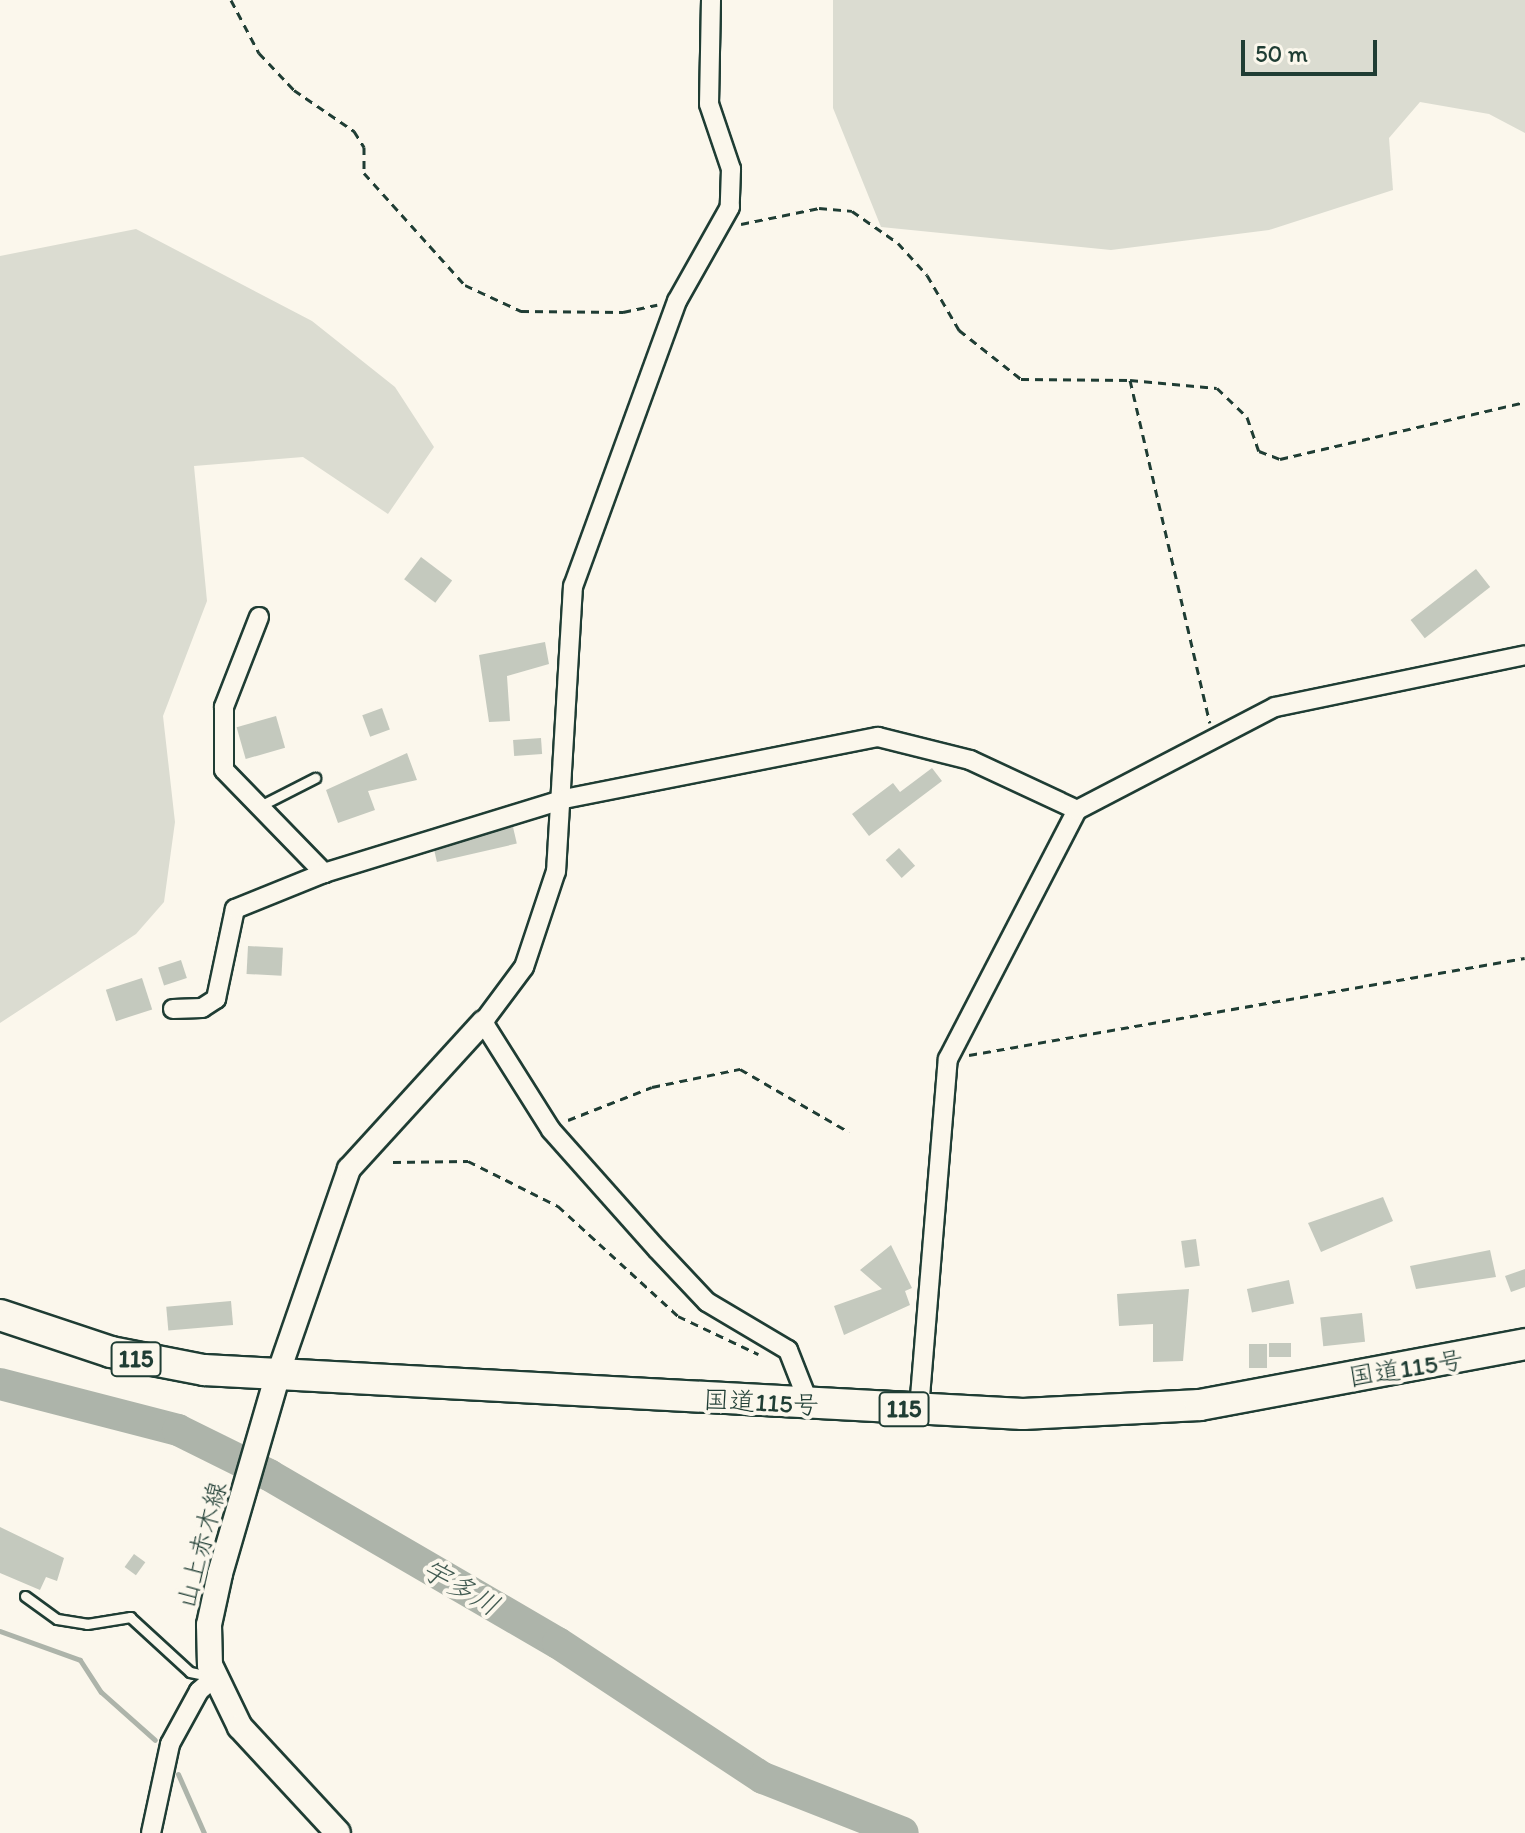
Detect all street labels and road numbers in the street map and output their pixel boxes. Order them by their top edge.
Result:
road number: 115 [110,1339,162,1379]
street label: 国道115号 [1346,1345,1466,1393]
street label: 国道115号 [702,1384,820,1422]
road number: 115 [878,1389,930,1429]
street label: 山上赤木線 [170,1478,234,1612]

